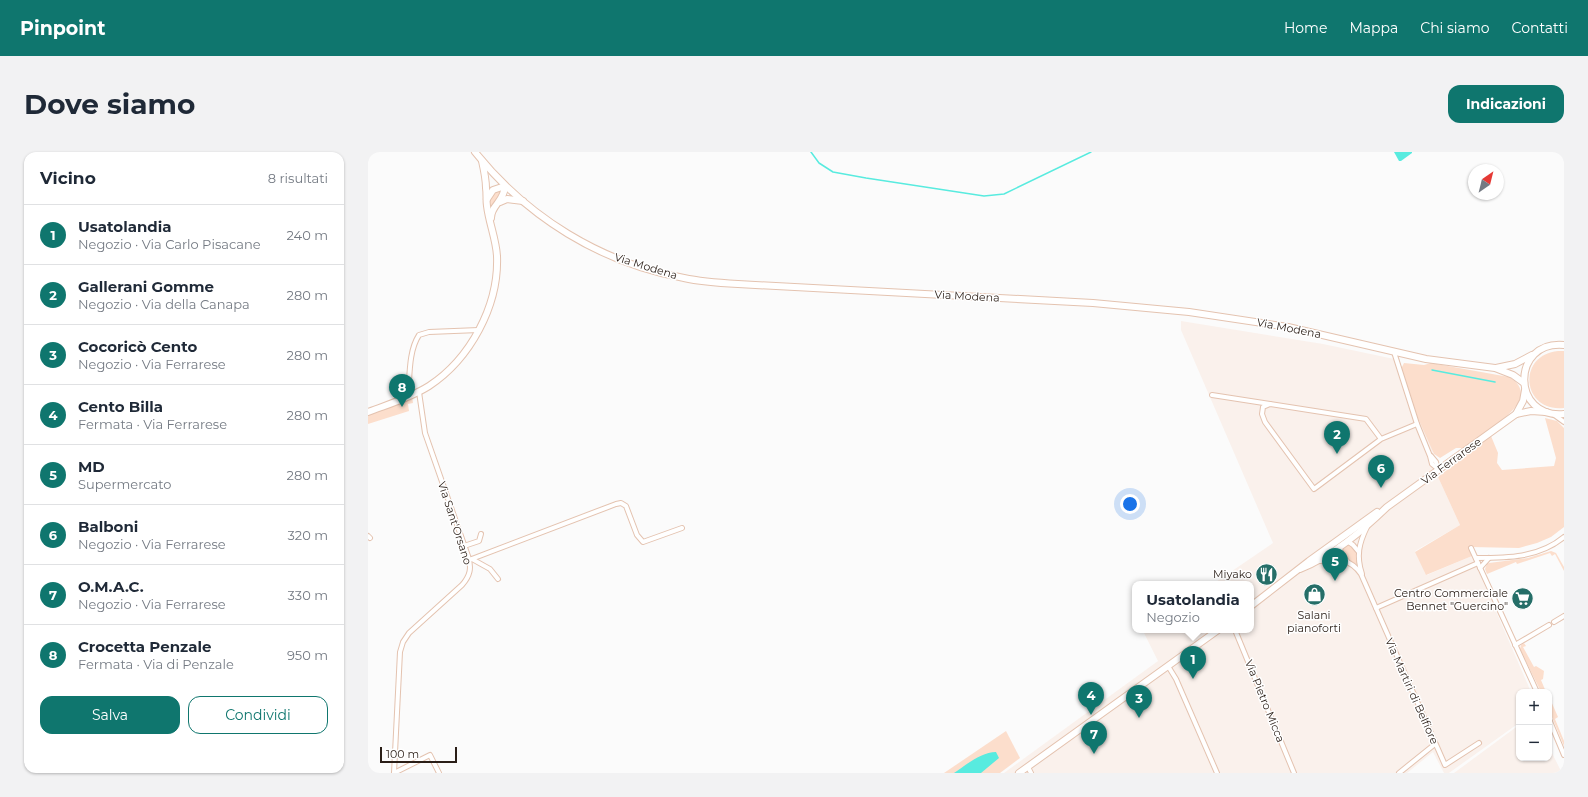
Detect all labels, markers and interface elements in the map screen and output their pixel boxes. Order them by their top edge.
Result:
text: Pinpoint [20,17,105,40]
text: Home [1284,19,1327,37]
text: Mappa [1349,19,1398,37]
text: Chi siamo [1420,19,1490,37]
text: Contatti [1512,19,1568,37]
button: Indicazioni [1448,85,1564,123]
text: Dove siamo [24,87,195,121]
north arrow [1468,164,1504,200]
text: Vicino [40,168,96,188]
text: 8 risultati [268,170,328,186]
text: Usatolandia [78,217,171,236]
text: 1 [50,227,56,243]
text: 240 m [287,227,328,243]
text: Negozio · Via Carlo Pisacane [78,236,261,252]
street label: Via Modena [613,250,679,282]
text: Gallerani Gomme [78,277,214,296]
text: 2 [49,287,57,303]
text: 280 m [287,287,328,303]
street label: Via Modena [934,287,1000,305]
text: Negozio · Via della Canapa [78,296,250,312]
street label: Via Modena [1256,315,1322,341]
text: Cocoricò Cento [78,337,197,356]
text: 3 [49,347,57,363]
text: 280 m [287,347,328,363]
text: Negozio · Via Ferrarese [78,356,226,372]
pin: 8 [389,374,415,407]
text: Cento Billa [78,397,163,416]
text: 4 [49,407,57,423]
text: 280 m [287,407,328,423]
text: Fermata · Via Ferrarese [78,416,227,432]
pin: 2 [1324,421,1350,454]
street label: Via Ferrarese [1418,434,1484,488]
pin: 6 [1368,455,1394,488]
text: MD [78,457,105,476]
text: 5 [49,467,57,483]
text: 280 m [287,467,328,483]
text: Supermercato [78,476,171,492]
street label: Via Sant'Orsano [435,480,475,567]
your location [1120,494,1140,514]
text: Balboni [78,517,138,536]
text: 6 [49,527,57,543]
text: 320 m [288,527,328,543]
text: Negozio · Via Ferrarese [78,536,226,552]
pin: 5 [1322,548,1348,581]
restaurant icon: Miyako [1254,561,1280,587]
place label: Miyako [1213,567,1252,581]
text: O.M.A.C. [78,577,144,596]
popup [1132,581,1254,633]
shop icon: Salani pianoforti [1301,582,1327,608]
place label: Centro Commerciale Bennet "Guercino" [1394,586,1508,613]
supermarket icon: Centro Commerciale Bennet "Guercino" [1510,586,1536,612]
text: 7 [49,587,57,603]
text: 330 m [288,587,328,603]
text: Usatolandia [1146,590,1240,609]
text: Negozio · Via Ferrarese [78,596,226,612]
place label: Salani pianoforti [1287,608,1341,635]
text: Negozio [1146,609,1200,625]
street label: Via Martiri di Belfiore [1382,636,1442,747]
text: Crocetta Penzale [78,637,211,656]
pin: 1 [1180,646,1206,679]
text: 8 [49,647,57,663]
text: 950 m [287,647,328,663]
text: Fermata · Via di Penzale [78,656,234,672]
street label: Via Pietro Micca [1242,658,1288,744]
pin: 4 [1078,682,1104,715]
pin: 3 [1126,685,1152,718]
map controls [1516,689,1552,761]
button: + [1516,689,1552,725]
button: Salva [40,696,180,734]
button: Condividi [188,696,328,734]
pin: 7 [1081,721,1107,754]
button: − [1516,725,1552,761]
scale bar [380,745,457,764]
text: 100 m [386,747,419,761]

